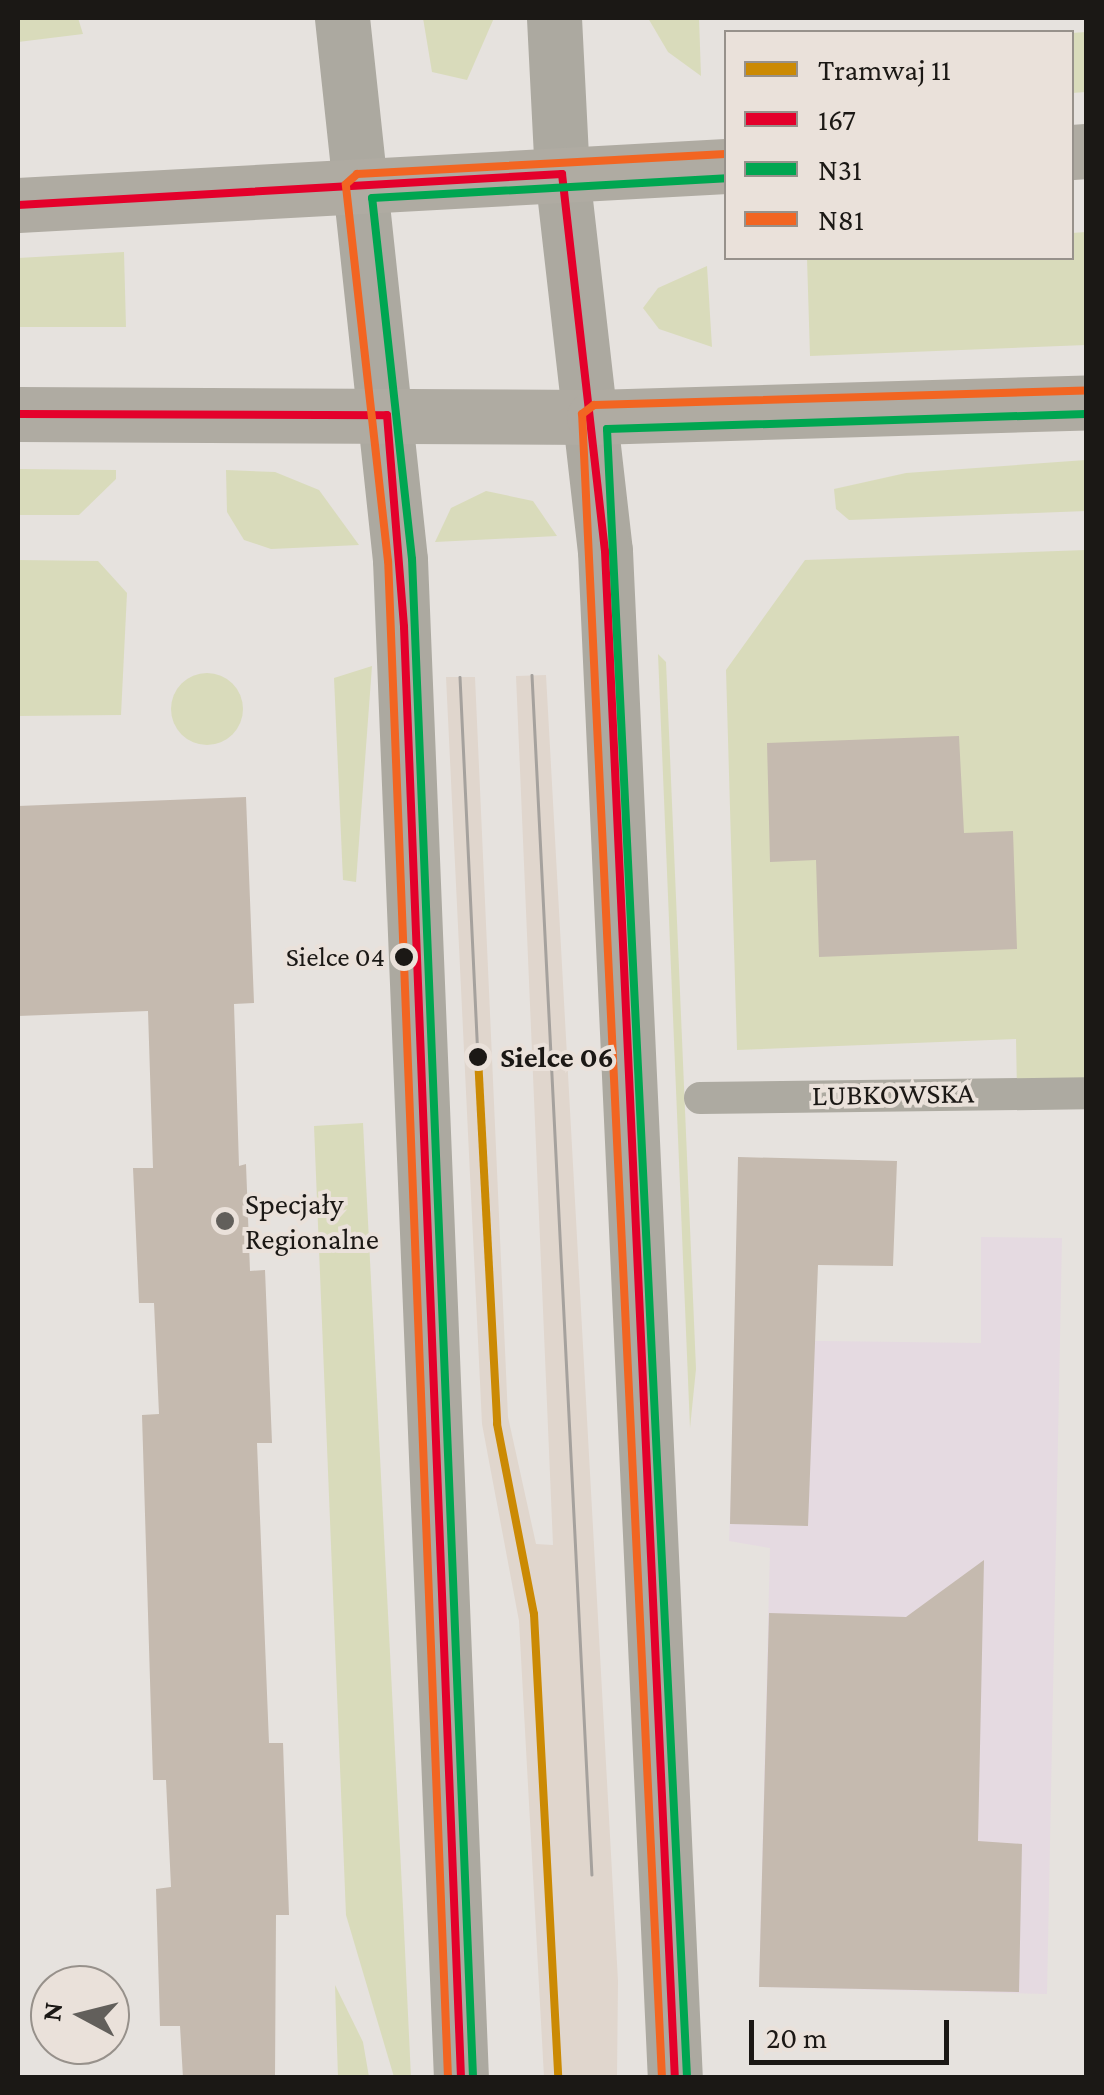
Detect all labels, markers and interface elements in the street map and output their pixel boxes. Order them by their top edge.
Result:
legend [724,30,1074,260]
text: Tramwaj 11 [818,53,951,86]
text: 167 [818,103,856,136]
text: N31 [818,153,862,186]
text: N81 [818,203,864,236]
place label: Sielce 04 [286,940,385,974]
marker: Sielce 04 [394,947,414,967]
place label: Sielce 06 [500,1039,614,1075]
marker: Sielce 06 [465,1044,491,1070]
street label: LUBKOWSKA [812,1075,974,1113]
place label: Specjały Regionalne [245,1186,379,1256]
marker: Specjały Regionalne [214,1210,236,1232]
north arrow [30,1965,130,2065]
text: N [35,2000,68,2023]
scale bar [754,2000,954,2062]
text: 20 m [766,2021,827,2054]

